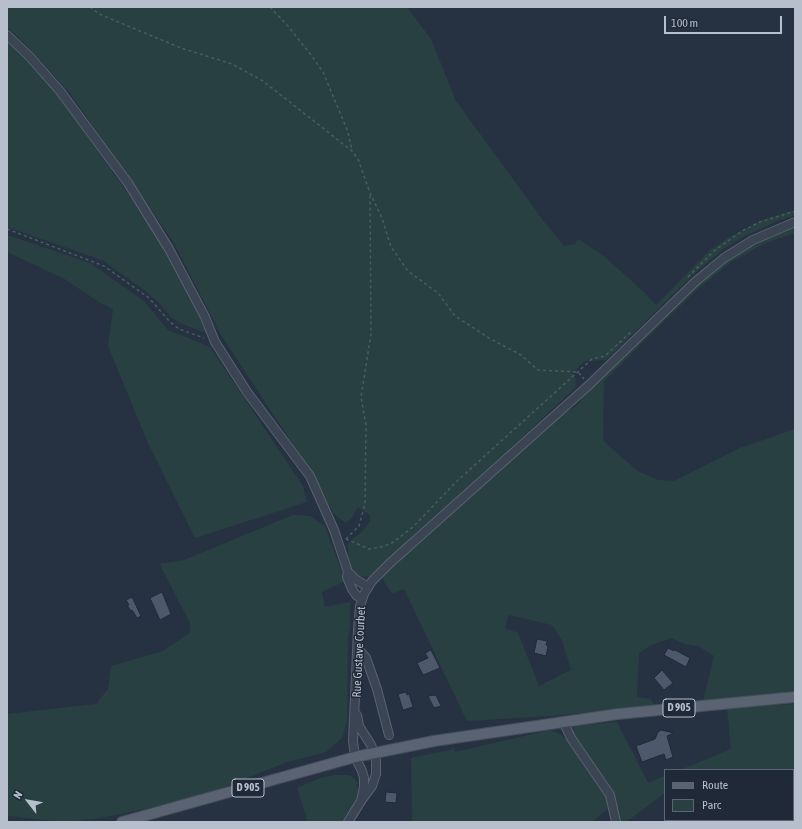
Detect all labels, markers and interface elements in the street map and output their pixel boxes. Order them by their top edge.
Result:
scale bar [666,8,784,34]
text: 100 m [671,16,698,30]
street label: Rue Gustave Courbet [349,606,369,698]
road number: D 905 [663,699,695,717]
legend [664,769,794,821]
text: Route [702,778,728,792]
road number: D 905 [232,779,264,797]
north arrow [8,781,48,821]
text: N [11,789,25,801]
text: Parc [702,798,721,812]

